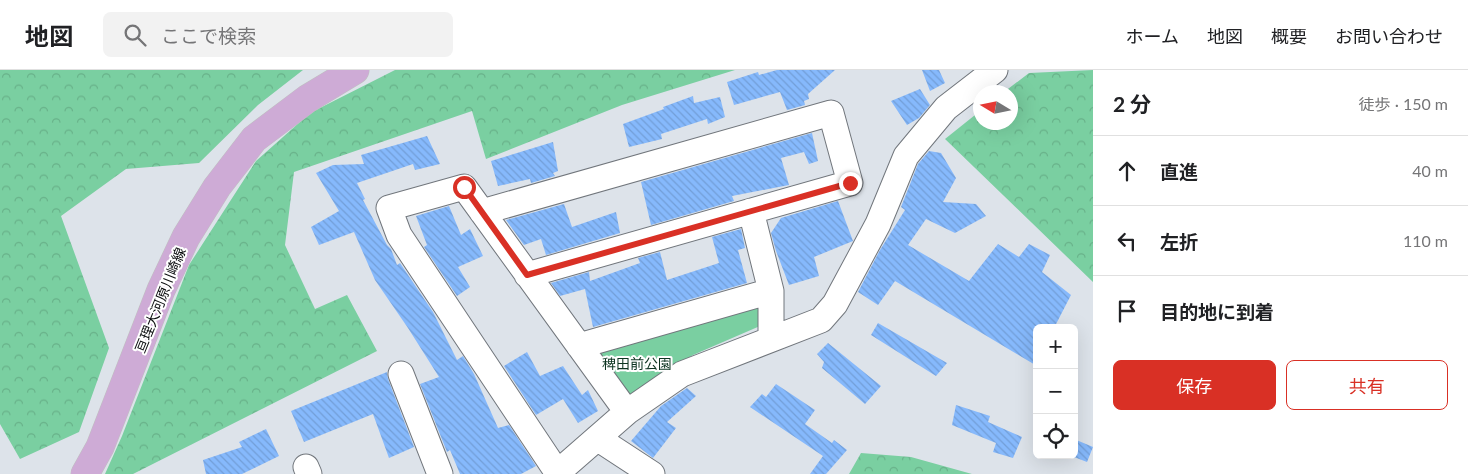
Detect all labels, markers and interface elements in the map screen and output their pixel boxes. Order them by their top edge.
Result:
search box [103,12,453,57]
text: 地図 [25,21,73,50]
icon: search [121,21,149,49]
text: ここで検索 [161,24,256,47]
text: ホーム [1126,25,1179,47]
text: 地図 [1207,25,1243,47]
text: 概要 [1271,25,1307,47]
text: お問い合わせ [1335,25,1443,47]
north arrow [973,85,1018,130]
text: 2 分 [1113,91,1151,116]
text: 徒歩 · 150 m [1359,94,1448,113]
icon: ahead [1113,157,1141,185]
text: 直進 [1160,160,1198,183]
text: 40 m [1412,161,1448,180]
route end [839,172,862,195]
route start [453,176,476,199]
icon: left [1113,227,1141,255]
text: 左折 [1160,230,1198,253]
text: 110 m [1403,231,1448,250]
street label: 亘理大河原川崎線 [131,245,189,355]
icon: arrive [1113,297,1141,325]
text: 目的地に到着 [1160,300,1274,323]
map controls [1033,324,1078,459]
button: + [1033,324,1078,369]
park label: 稗田前公園 [602,355,672,372]
button: 保存 [1113,360,1276,410]
button: 共有 [1286,360,1448,410]
button: − [1033,369,1078,414]
button: locate [1033,414,1078,459]

